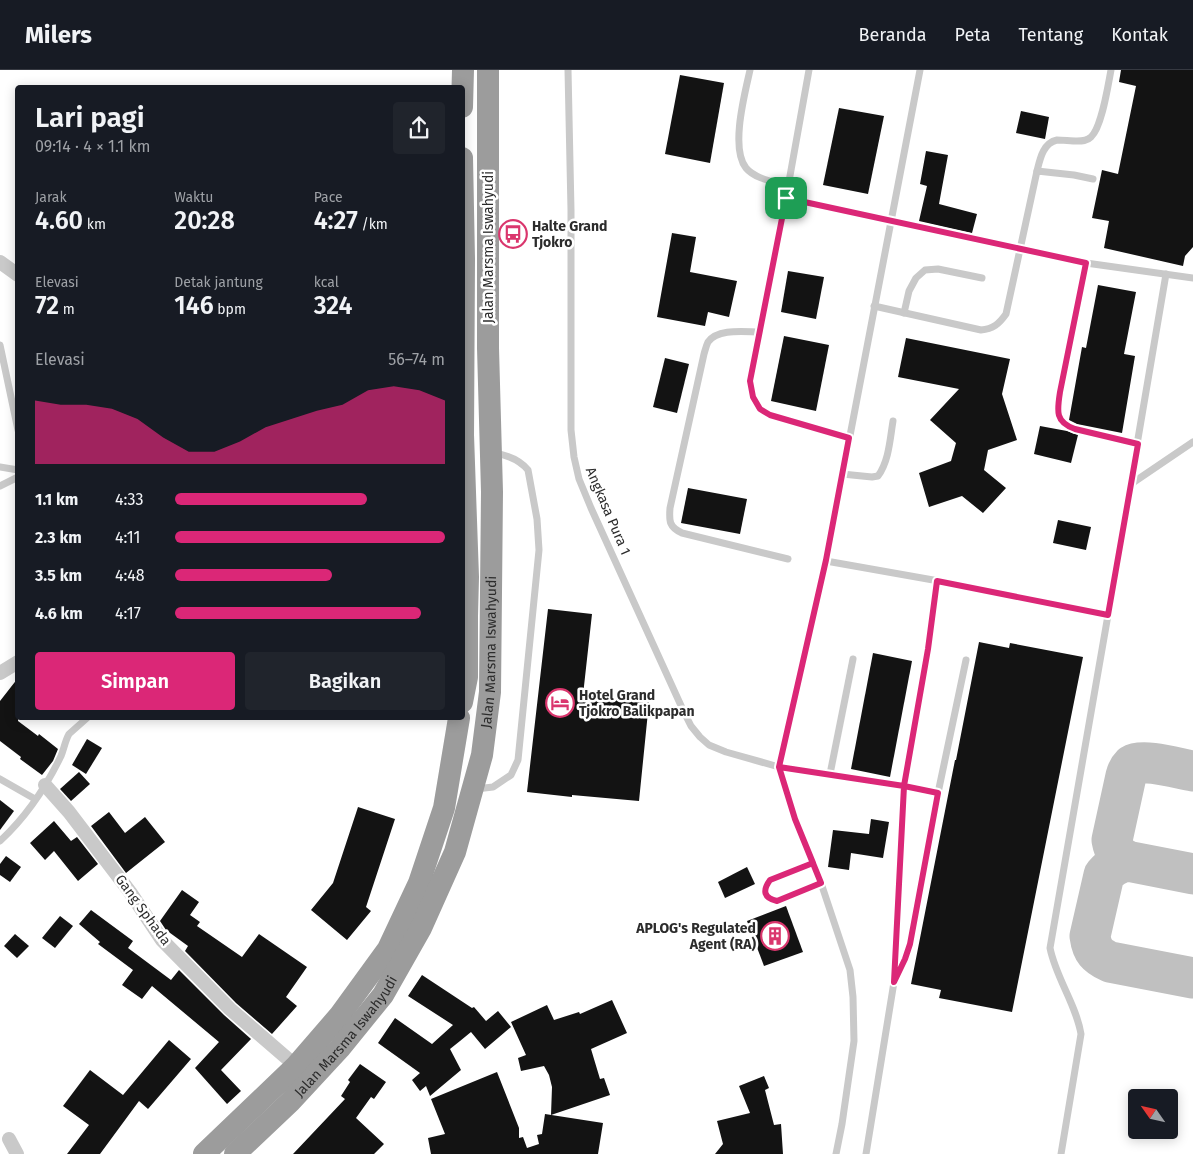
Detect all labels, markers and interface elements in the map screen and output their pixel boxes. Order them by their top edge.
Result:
text: Milers [25,21,92,49]
text: Beranda [859,24,927,46]
text: Peta [955,24,990,46]
text: Tentang [1018,24,1083,46]
text: Kontak [1111,24,1168,46]
text: Lari pagi [35,101,145,134]
button: share [393,102,445,154]
text: 09:14 · 4 × 1.1 km [35,137,150,156]
street label: Jalan Marsma Iswahyudi [480,171,497,323]
pin [765,177,807,219]
icon: arrive [772,184,800,212]
text: Jarak [35,189,67,206]
text: Waktu [174,189,213,206]
text: Pace [314,189,343,206]
text: 4.60 [35,206,83,236]
text: 20:28 [174,206,235,236]
text: 4:27 [314,206,358,236]
text: km [83,216,106,233]
text: /km [358,216,388,233]
place label: Halte Grand Tjokro [532,218,608,251]
bus stop icon: Halte Grand Tjokro [498,219,528,249]
text: Elevasi [35,274,79,291]
text: Detak jantung [174,274,263,291]
text: kcal [314,274,339,291]
text: 72 [35,291,59,321]
text: 146 [174,291,214,321]
text: 324 [314,291,352,321]
text: m [59,301,75,318]
text: bpm [214,301,246,318]
text: Elevasi [35,350,85,369]
text: 56–74 m [388,350,445,369]
street label: Angkasa Pura 1 [582,464,634,558]
text: 1.1 km [35,490,78,509]
text: 4:33 [115,490,143,509]
text: 2.3 km [35,528,82,547]
text: 4:11 [115,528,140,547]
text: 3.5 km [35,566,82,585]
text: 4:48 [115,566,145,585]
street label: Jalan Marsma Iswahyudi [477,576,500,729]
text: 4.6 km [35,604,83,623]
text: 4:17 [115,604,141,623]
button: Simpan [35,652,235,710]
button: Bagikan [245,652,445,710]
place label: Hotel Grand Tjokro Balikpapan [579,687,695,720]
hotel icon: Hotel Grand Tjokro Balikpapan [545,688,575,718]
street label: Gang Sphada [112,871,174,949]
place label: APLOG's Regulated Agent (RA) [635,920,756,953]
building icon: APLOG's Regulated Agent (RA) [760,921,790,951]
street label: Jalan Marsma Iswahyudi [291,973,401,1100]
north arrow [1128,1089,1178,1139]
map controls [1128,1089,1178,1139]

